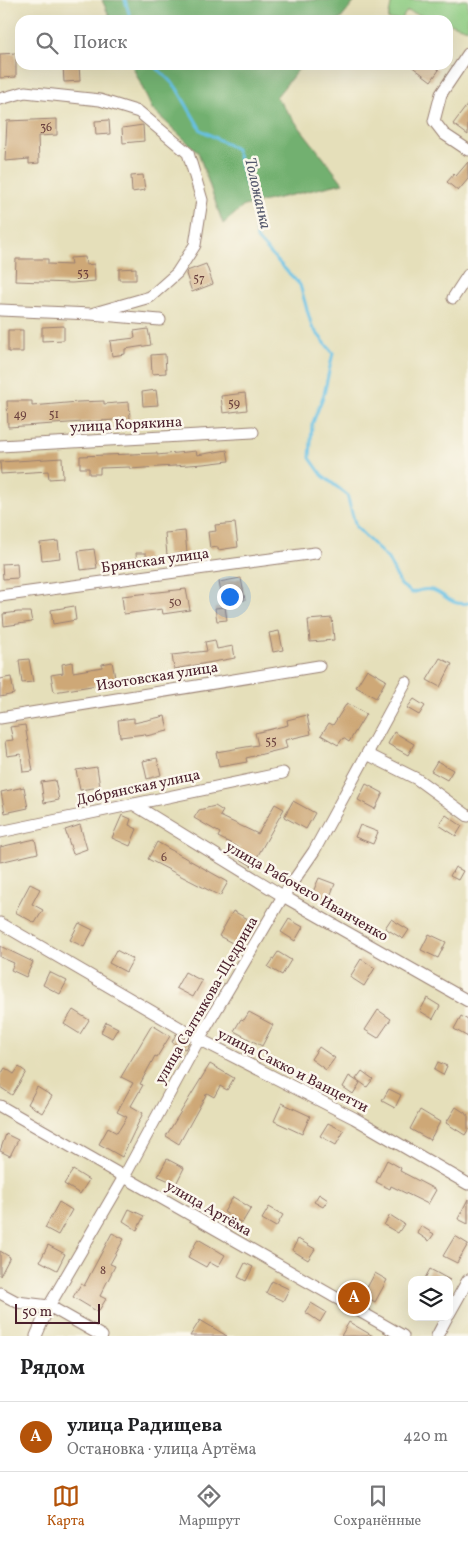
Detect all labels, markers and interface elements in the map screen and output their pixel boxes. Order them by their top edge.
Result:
search box [15,15,453,70]
icon: search [33,29,61,57]
text: Поиск [73,30,127,56]
house number: 36 [40,120,52,136]
water label: Толожанка [238,156,276,232]
house number: 53 [77,266,89,282]
house number: 57 [193,271,205,287]
house number: 59 [228,396,240,412]
house number: 49 [13,407,27,423]
house number: 51 [49,407,59,423]
street label: улица Корякина [69,412,183,439]
street label: Брянская улица [100,544,211,579]
your location [217,584,243,610]
house number: 50 [169,595,181,611]
street label: Изотовская улица [95,657,220,697]
house number: 55 [265,734,277,750]
street label: Добрянская улица [74,765,202,812]
street label: улица Рабочего Иванченко [221,837,392,948]
house number: 6 [161,850,167,866]
street label: улица Салтыкова-Щедрина [151,913,264,1089]
street label: улица Сакко и Ванцетти [213,1024,372,1119]
street label: улица Артёма [161,1176,255,1242]
house number: 8 [100,1263,106,1279]
map controls [408,1276,453,1321]
button: layers [408,1276,453,1321]
pin: A [338,1279,370,1317]
scale bar [15,1301,100,1324]
text: 50 m [22,1303,52,1322]
text: Рядом [20,1354,85,1383]
text: улица Радищева [67,1413,222,1439]
text: A [30,1426,42,1448]
text: 420 m [403,1426,448,1448]
text: Остановка · улица Артёма [67,1439,256,1461]
tab: Карта [47,1482,85,1531]
tab: Маршрут [178,1482,240,1531]
tab: Сохранённые [334,1482,421,1531]

